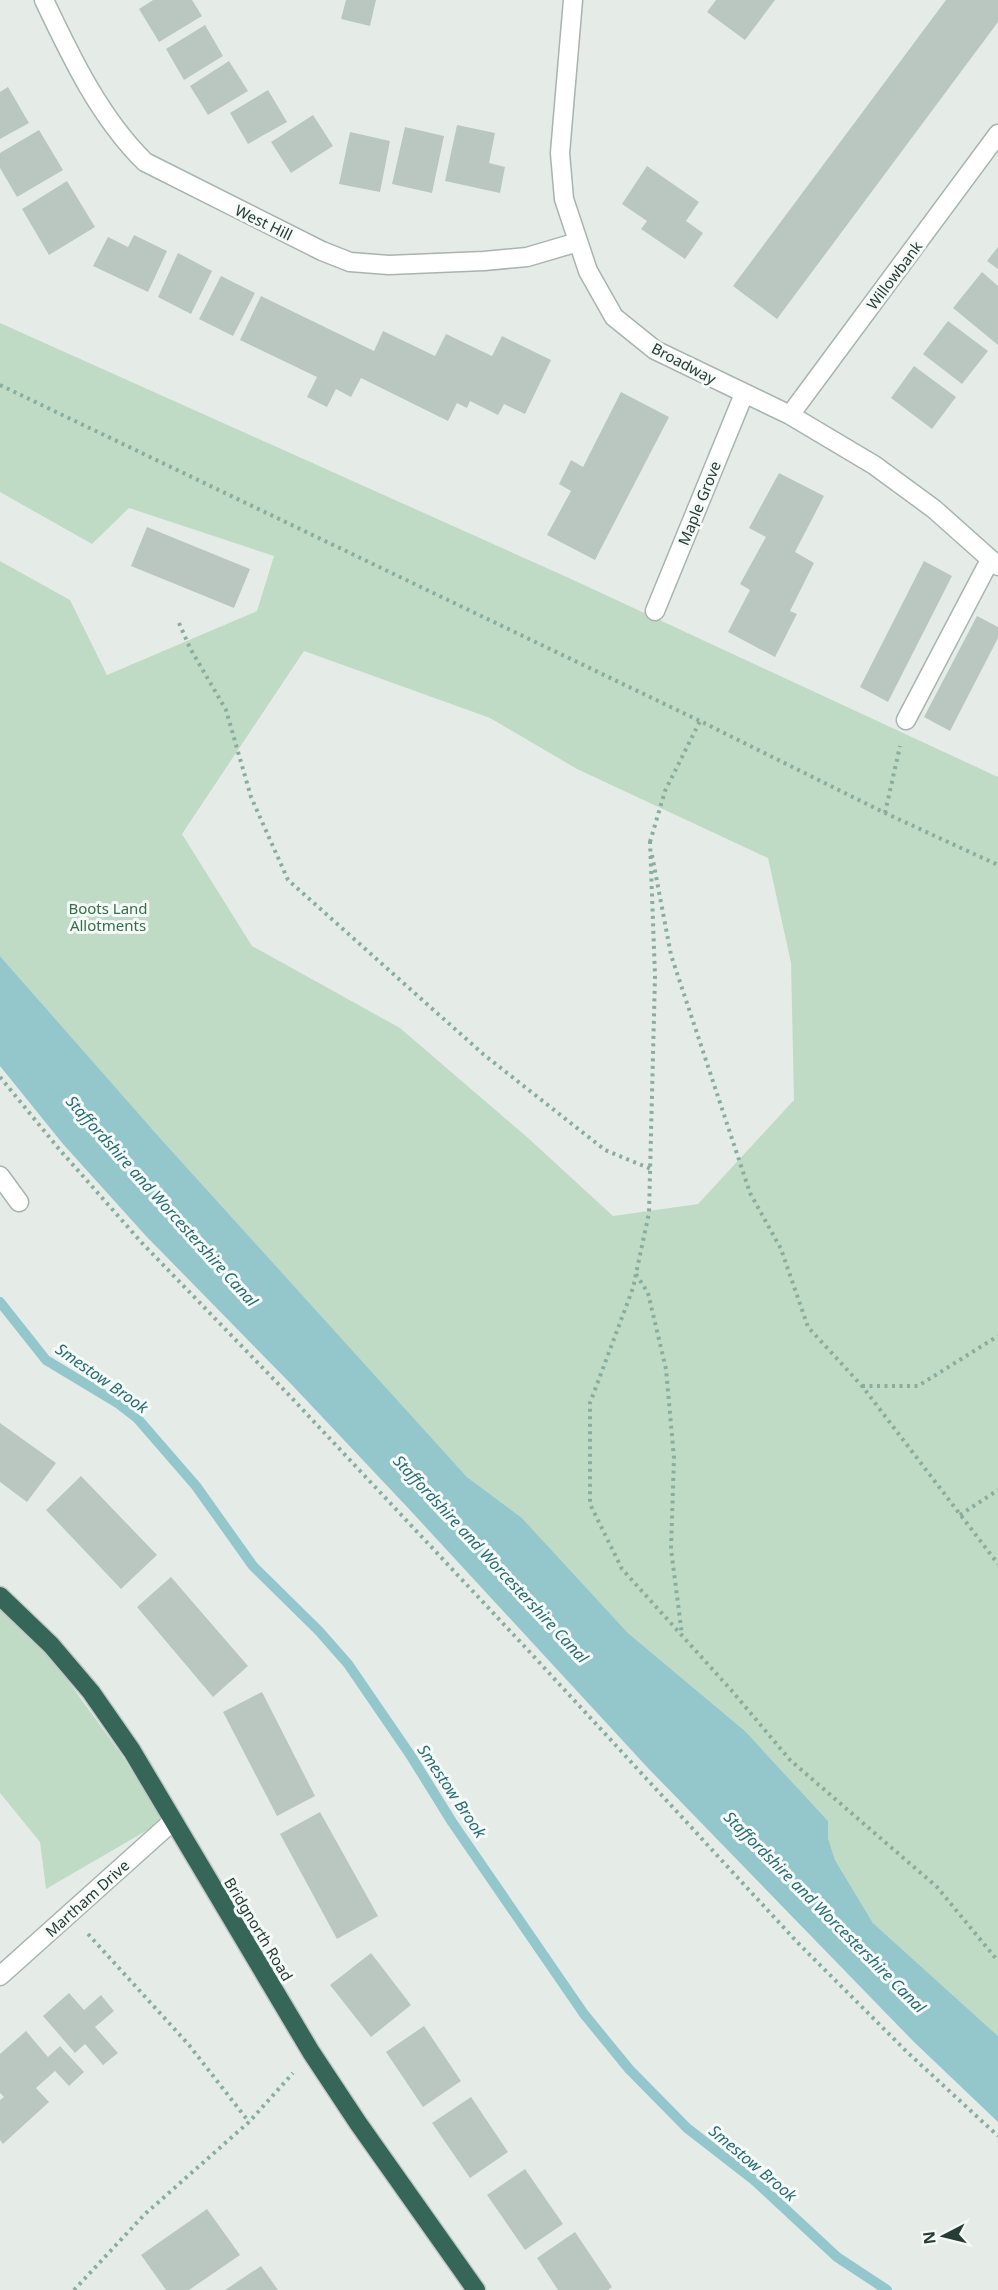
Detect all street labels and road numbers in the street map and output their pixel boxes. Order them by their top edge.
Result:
street label: West Hill [232,200,296,244]
street label: Willowbank [862,237,926,313]
street label: Broadway [648,338,720,388]
street label: Maple Grove [673,458,725,548]
street label: Martham Drive [41,1855,133,1941]
street label: Bridgnorth Road [220,1874,298,1984]

